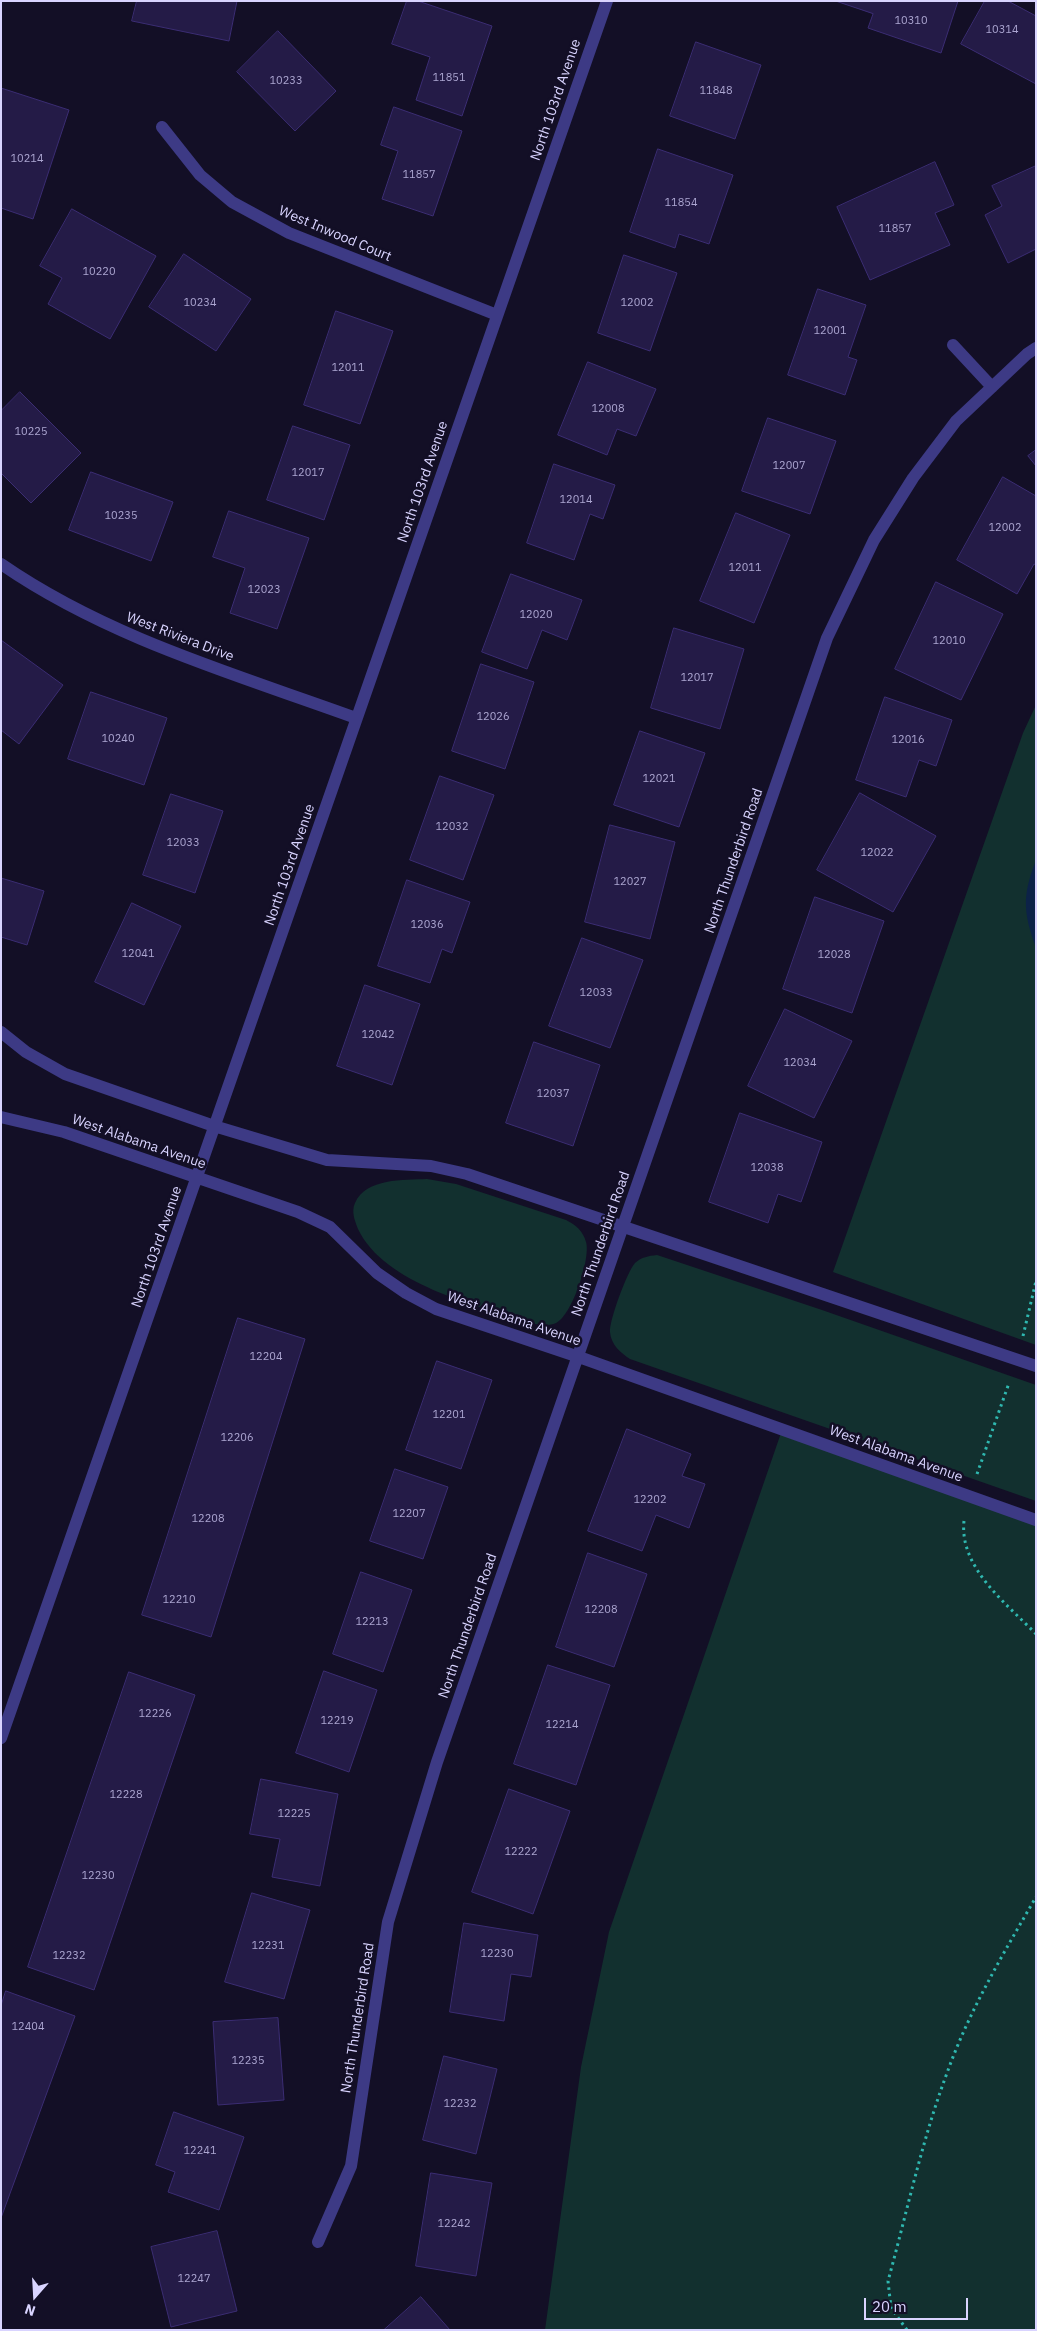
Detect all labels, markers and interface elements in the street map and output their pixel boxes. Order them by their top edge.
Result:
house number: 10310 [895,14,927,28]
house number: 10314 [986,23,1018,37]
street label: North 103rd Avenue [527,37,585,163]
house number: 11851 [433,71,465,85]
house number: 10233 [270,74,302,88]
house number: 11848 [700,84,732,98]
house number: 10214 [11,152,43,166]
house number: 11857 [403,168,435,182]
house number: 11854 [665,196,697,210]
street label: West Inwood Court [276,203,394,265]
house number: 11857 [879,222,911,236]
house number: 10220 [83,265,115,279]
house number: 10234 [184,296,216,310]
house number: 12002 [621,296,653,310]
house number: 12001 [814,324,846,338]
house number: 12011 [332,361,364,375]
house number: 12008 [592,402,624,416]
street label: North 103rd Avenue [394,419,452,545]
house number: 10225 [15,425,47,439]
house number: 12007 [773,459,805,473]
house number: 12017 [292,466,324,480]
house number: 12014 [560,493,592,507]
house number: 10235 [105,509,137,523]
house number: 12002 [989,521,1021,535]
house number: 12011 [729,561,761,575]
house number: 12023 [248,583,280,597]
house number: 12020 [520,608,552,622]
street label: West Riviera Drive [124,609,236,665]
house number: 12010 [933,634,965,648]
house number: 12017 [681,671,713,685]
house number: 12026 [477,710,509,724]
house number: 10240 [102,732,134,746]
house number: 12016 [892,733,924,747]
house number: 12021 [643,772,675,786]
street label: North Thunderbird Road [701,786,767,936]
street label: North 103rd Avenue [261,802,319,928]
house number: 12032 [436,820,468,834]
house number: 12033 [167,836,199,850]
house number: 12022 [861,846,893,860]
house number: 12027 [614,875,646,889]
house number: 12036 [411,918,443,932]
house number: 12041 [122,947,154,961]
house number: 12028 [818,948,850,962]
house number: 12033 [580,986,612,1000]
house number: 12042 [362,1028,394,1042]
house number: 12034 [784,1056,816,1070]
house number: 12037 [537,1087,569,1101]
street label: West Alabama Avenue [70,1111,208,1173]
house number: 12038 [751,1161,783,1175]
street label: North Thunderbird Road [568,1169,634,1319]
street label: North 103rd Avenue [128,1184,186,1310]
street label: West Alabama Avenue [445,1288,583,1350]
house number: 12204 [250,1350,282,1364]
house number: 12201 [433,1408,465,1422]
street label: West Alabama Avenue [827,1422,965,1486]
house number: 12206 [221,1431,253,1445]
house number: 12202 [634,1493,666,1507]
house number: 12207 [393,1507,425,1521]
house number: 12208 [192,1512,224,1526]
street label: North Thunderbird Road [435,1551,501,1701]
house number: 12210 [163,1593,195,1607]
house number: 12208 [585,1603,617,1617]
house number: 12213 [356,1615,388,1629]
house number: 12226 [139,1707,171,1721]
house number: 12219 [321,1714,353,1728]
house number: 12214 [546,1718,578,1732]
house number: 12228 [110,1788,142,1802]
house number: 12225 [278,1807,310,1821]
house number: 12222 [505,1845,537,1859]
house number: 12230 [82,1869,114,1883]
house number: 12231 [252,1939,284,1953]
street label: North Thunderbird Road [338,1942,378,2094]
house number: 12230 [481,1947,513,1961]
house number: 12232 [53,1949,85,1963]
house number: 12404 [12,2020,44,2034]
house number: 12235 [232,2054,264,2068]
house number: 12232 [444,2097,476,2111]
house number: 12241 [184,2144,216,2158]
house number: 12242 [438,2217,470,2231]
north arrow [10,2271,60,2321]
house number: 12247 [178,2272,210,2286]
scale bar [867,2288,971,2320]
text: 20 m [872,2297,907,2316]
text: N [22,2300,38,2320]

